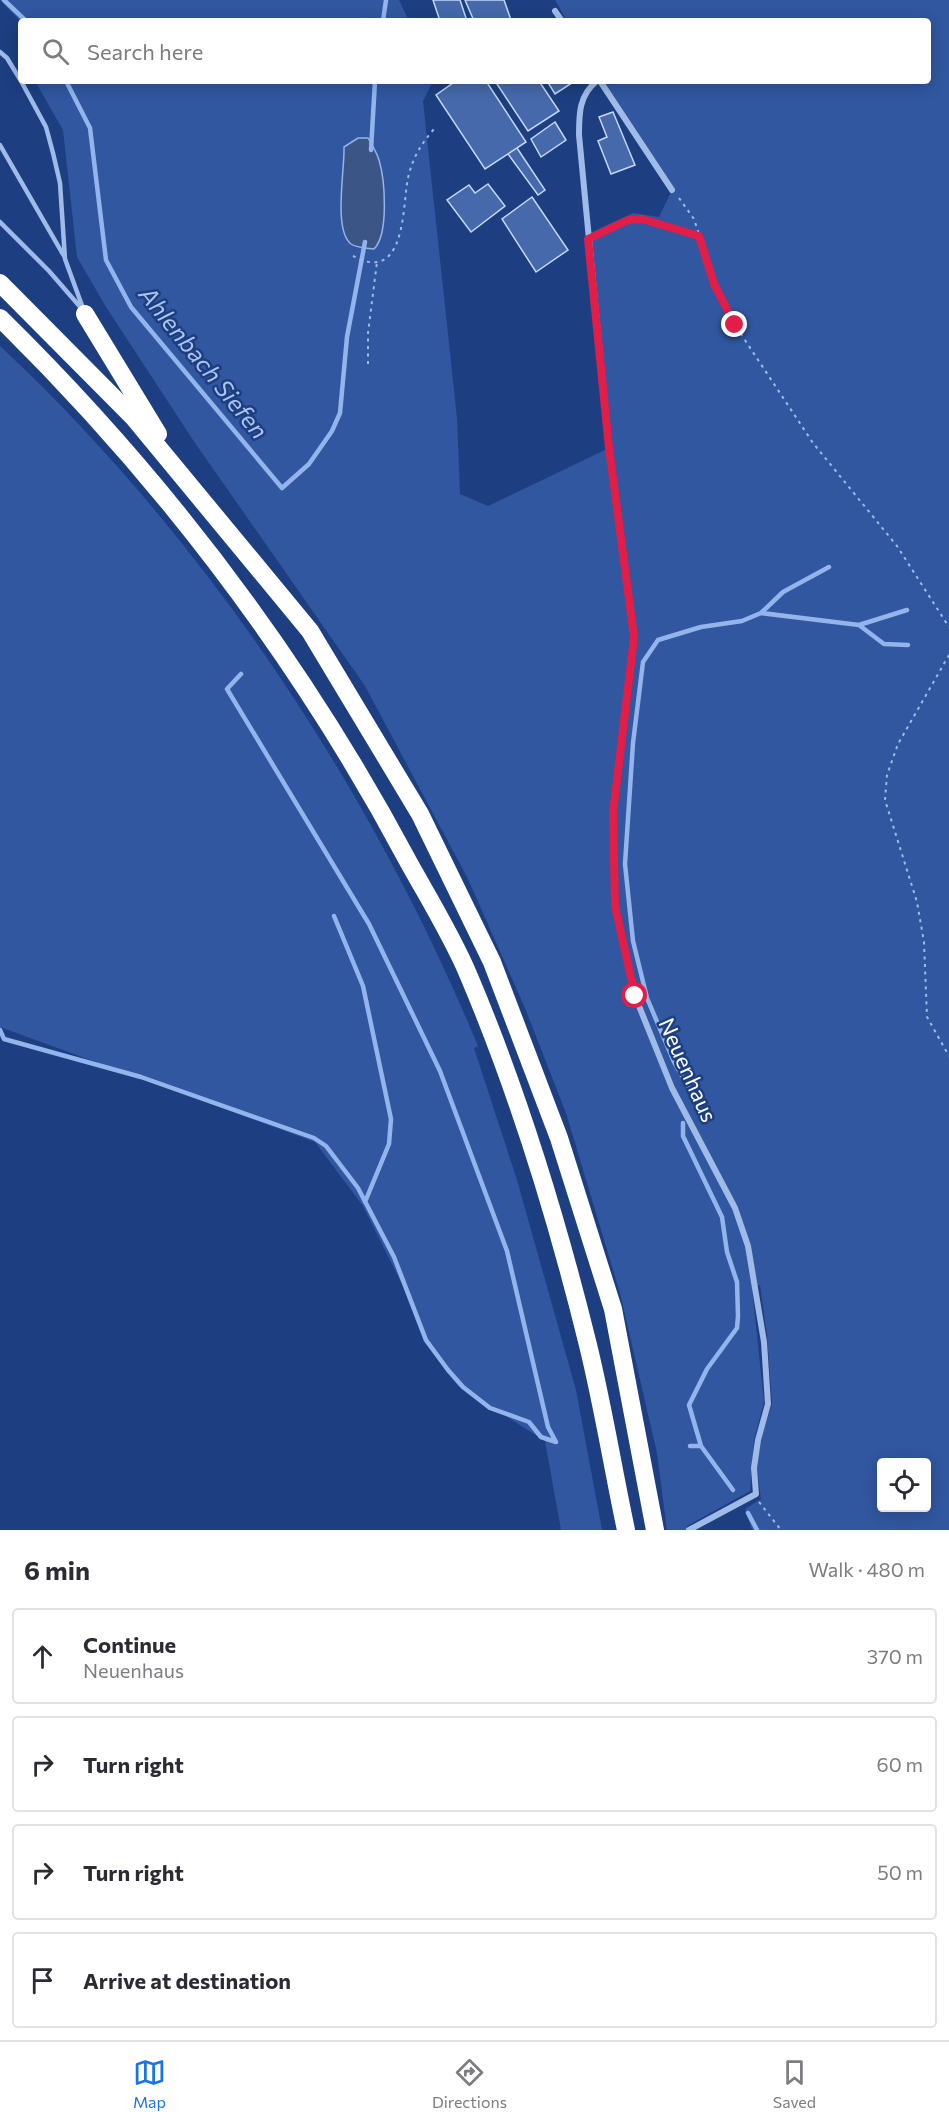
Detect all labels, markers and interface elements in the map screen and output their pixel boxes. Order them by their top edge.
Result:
search box [18,18,931,84]
icon: search [39,35,72,68]
text: Search here [87,38,203,65]
water label: Ahlenbach Siefen [133,279,275,444]
route end [721,311,747,337]
route start [621,982,647,1008]
street label: Neuenhaus [654,1014,723,1126]
map controls [877,1458,931,1512]
button: locate [877,1458,931,1512]
text: 6 min [24,1554,90,1585]
text: Walk · 480 m [808,1557,925,1581]
text: Continue [83,1631,176,1658]
icon: ahead [26,1640,59,1673]
text: 370 m [867,1644,923,1668]
text: Neuenhaus [83,1658,184,1682]
icon: right [26,1748,59,1781]
text: Turn right [83,1751,184,1778]
text: 60 m [877,1752,923,1776]
icon: right [26,1856,59,1889]
text: Turn right [83,1859,184,1886]
text: 50 m [877,1860,923,1884]
icon: arrive [26,1964,59,1997]
text: Arrive at destination [83,1967,291,1994]
tab: Map [133,2056,166,2111]
tab: Directions [432,2056,507,2111]
tab: Saved [773,2056,816,2111]

